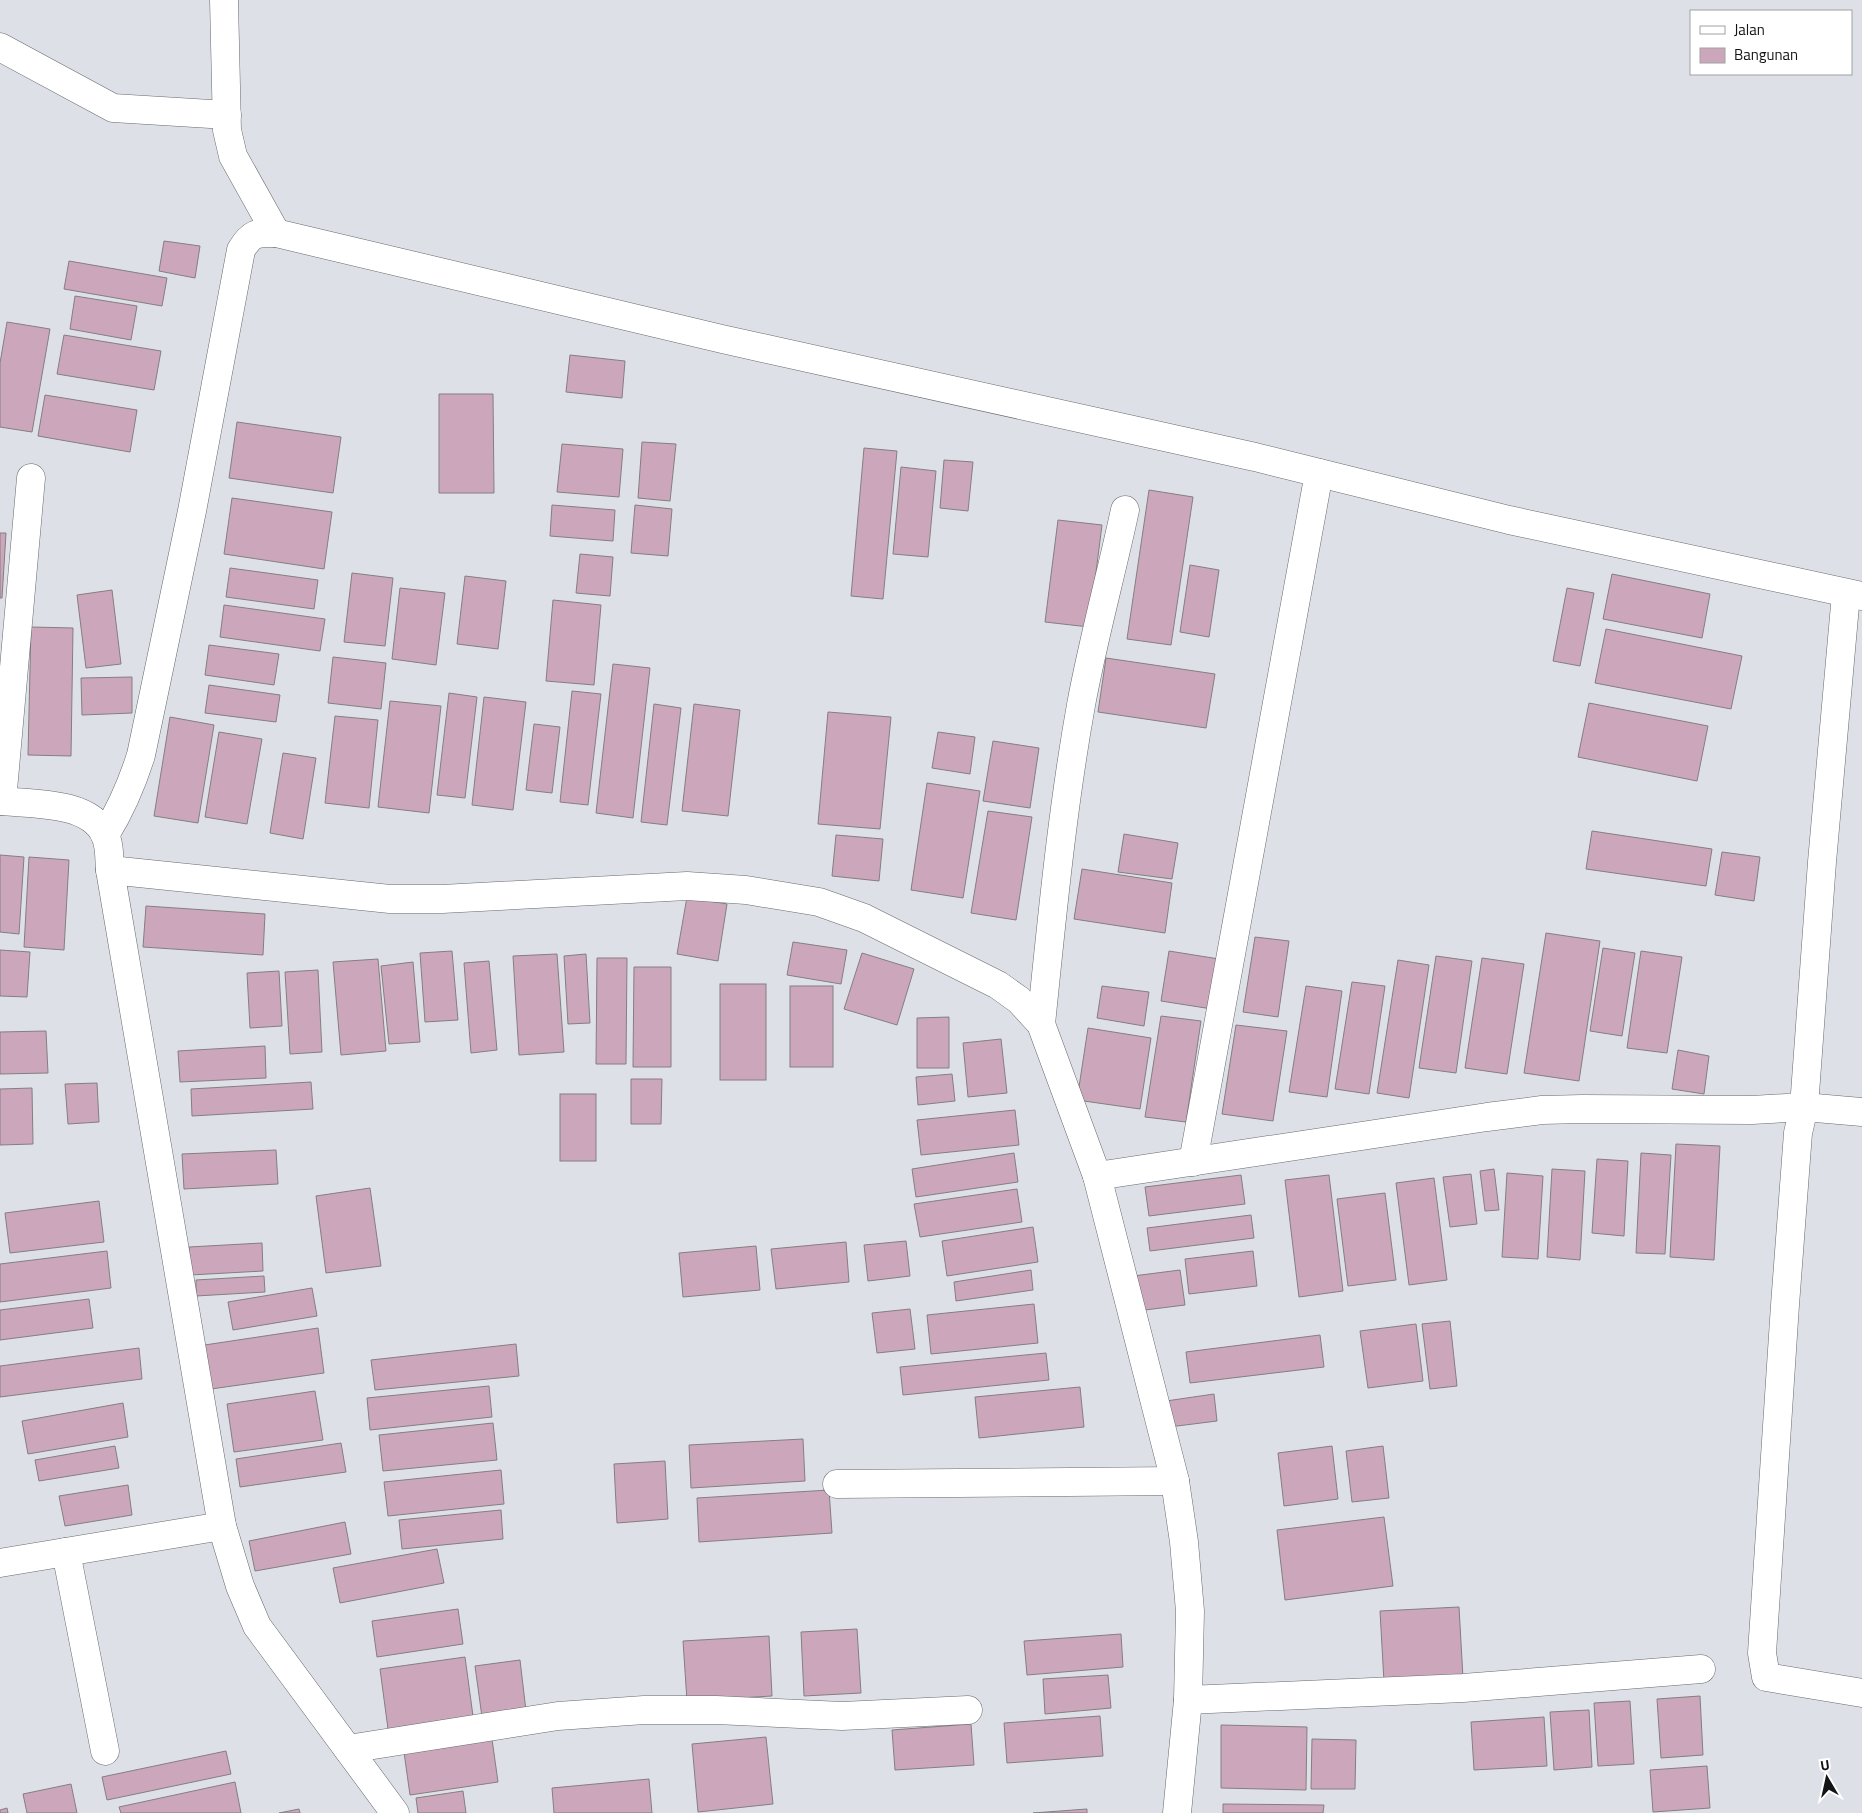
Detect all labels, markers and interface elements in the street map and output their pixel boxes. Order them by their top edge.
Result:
legend [1690,10,1852,75]
text: Jalan [1734,18,1765,41]
text: Bangunan [1734,43,1798,66]
north arrow [1802,1753,1852,1803]
text: U [1819,1754,1831,1776]

